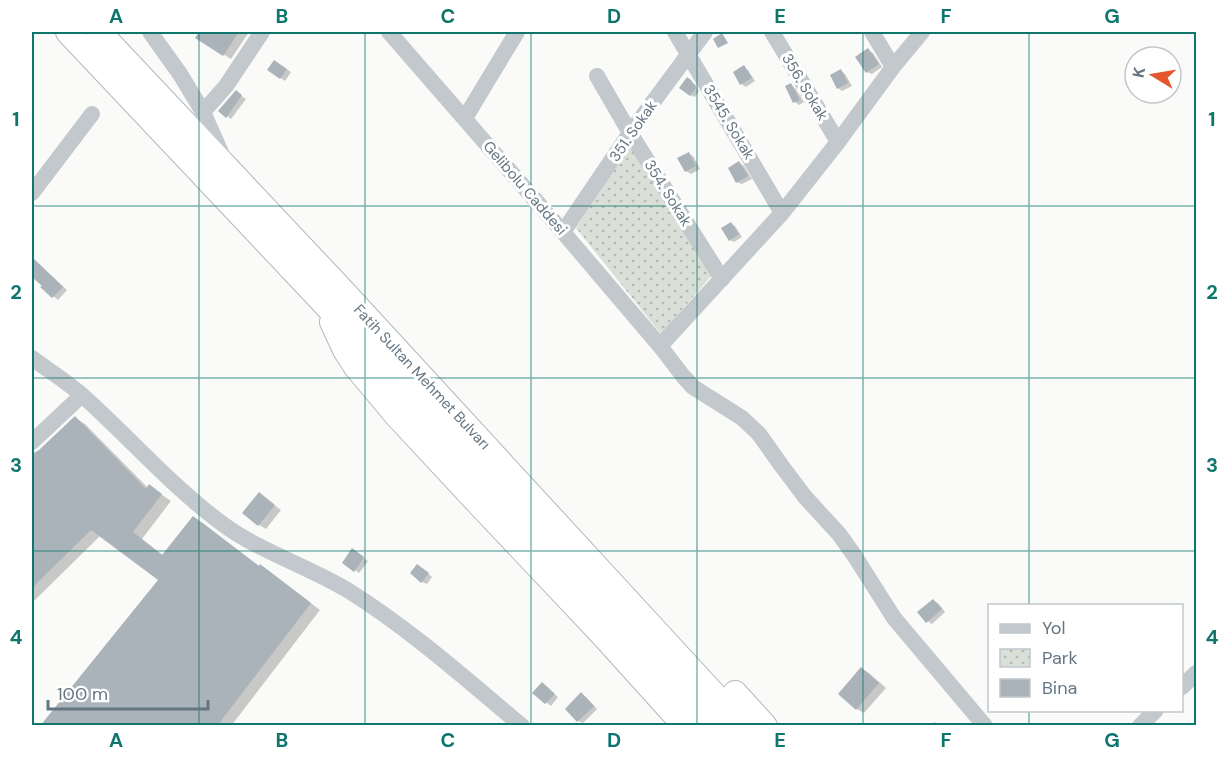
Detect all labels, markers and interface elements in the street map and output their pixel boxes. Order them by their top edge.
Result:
text: A [109,3,123,29]
text: B [276,3,288,29]
text: C [441,3,455,29]
text: D [607,3,621,29]
text: E [774,3,786,29]
text: F [940,3,952,29]
text: G [1104,3,1120,29]
north arrow [1123,45,1183,105]
street label: 356. Sokak [777,50,833,125]
text: K [1127,65,1150,79]
street label: 3545. Sokak [699,81,759,164]
street label: 351. Sokak [605,96,662,166]
text: 1 [12,106,20,132]
text: 1 [1208,106,1216,132]
street label: Gelibolu Caddesi [479,137,571,239]
street label: 354. Sokak [640,156,697,230]
text: 2 [10,279,22,305]
text: 2 [1206,279,1218,305]
street label: Fatih Sultan Mehmet Bulvarı [349,300,495,454]
text: 3 [10,452,22,478]
text: 3 [1206,452,1218,478]
legend [988,604,1183,712]
text: Yol [1042,616,1066,640]
text: 4 [10,624,23,650]
text: 4 [1206,624,1219,650]
text: Park [1042,646,1078,670]
scale bar [48,673,208,711]
text: Bina [1042,676,1077,700]
text: 100 m [57,682,108,706]
text: A [109,727,123,753]
text: B [276,727,288,753]
text: C [441,727,455,753]
text: D [607,727,621,753]
text: E [774,727,786,753]
text: F [940,727,952,753]
text: G [1104,727,1120,753]

